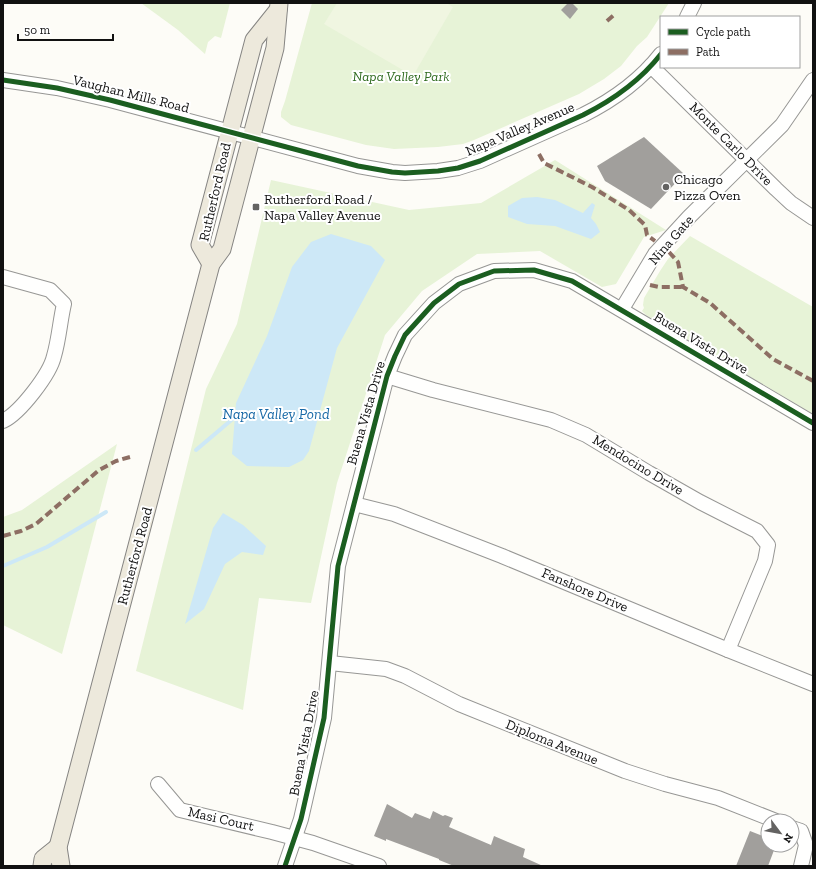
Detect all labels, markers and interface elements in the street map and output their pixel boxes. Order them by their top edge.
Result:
scale bar [18,16,113,42]
legend [660,16,800,68]
text: 50 m [24,23,51,37]
text: Cycle path [696,25,751,39]
text: Path [696,45,720,59]
park label: Napa Valley Park [353,68,449,85]
street label: Vaughan Mills Road [70,71,191,117]
street label: Napa Valley Avenue [463,98,577,160]
street label: Monte Carlo Drive [686,99,776,189]
street label: Rutherford Road [195,141,235,243]
place label: Chicago Pizza Oven [674,171,741,204]
marker: Chicago Pizza Oven [661,182,671,192]
place label: Rutherford Road / Napa Valley Avenue [264,191,381,224]
marker: Rutherford Road / Napa Valley Avenue [251,202,261,212]
street label: Nina Gate [645,211,697,268]
street label: Buena Vista Drive [651,308,752,378]
street label: Buena Vista Drive [343,359,389,467]
water label: Napa Valley Pond [222,405,330,423]
street label: Mendocino Drive [589,431,687,499]
street label: Rutherford Road [114,505,156,607]
street label: Fanshore Drive [539,564,631,616]
street label: Buena Vista Drive [285,688,323,797]
street label: Diploma Avenue [503,716,601,768]
street label: Masi Court [186,803,257,835]
north arrow [760,813,800,853]
text: N [780,831,796,846]

